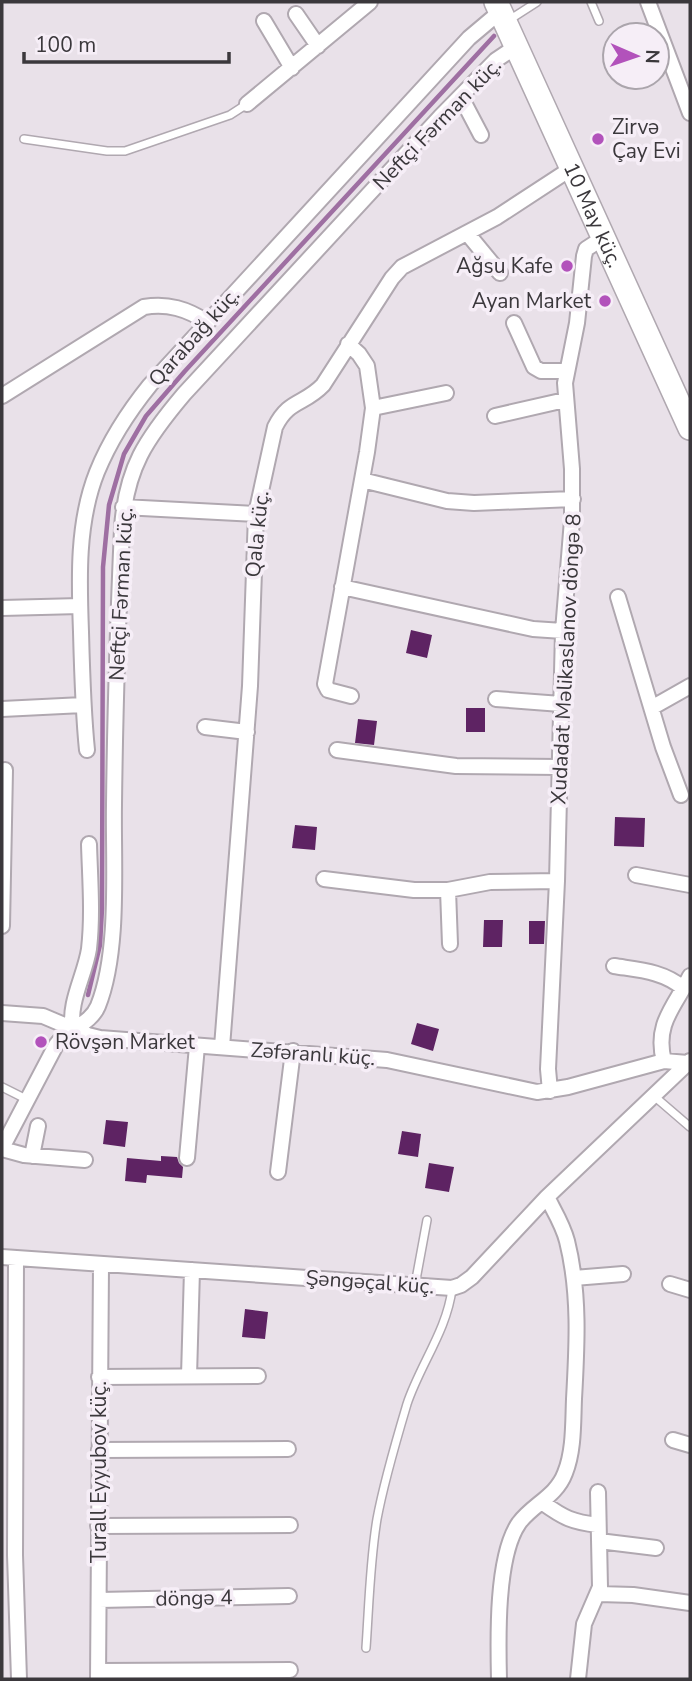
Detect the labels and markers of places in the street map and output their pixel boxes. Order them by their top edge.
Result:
place label: Zirvə Çay Evi [612,113,681,165]
marker: Zirvə Çay Evi [590,131,606,147]
place label: Ağsu Kafe [456,252,553,280]
marker: Ağsu Kafe [559,258,575,274]
place label: Ayan Market [472,287,592,315]
marker: Ayan Market [597,293,613,309]
place label: Rövşən Market [55,1028,196,1056]
marker: Rövşən Market [33,1034,49,1050]

